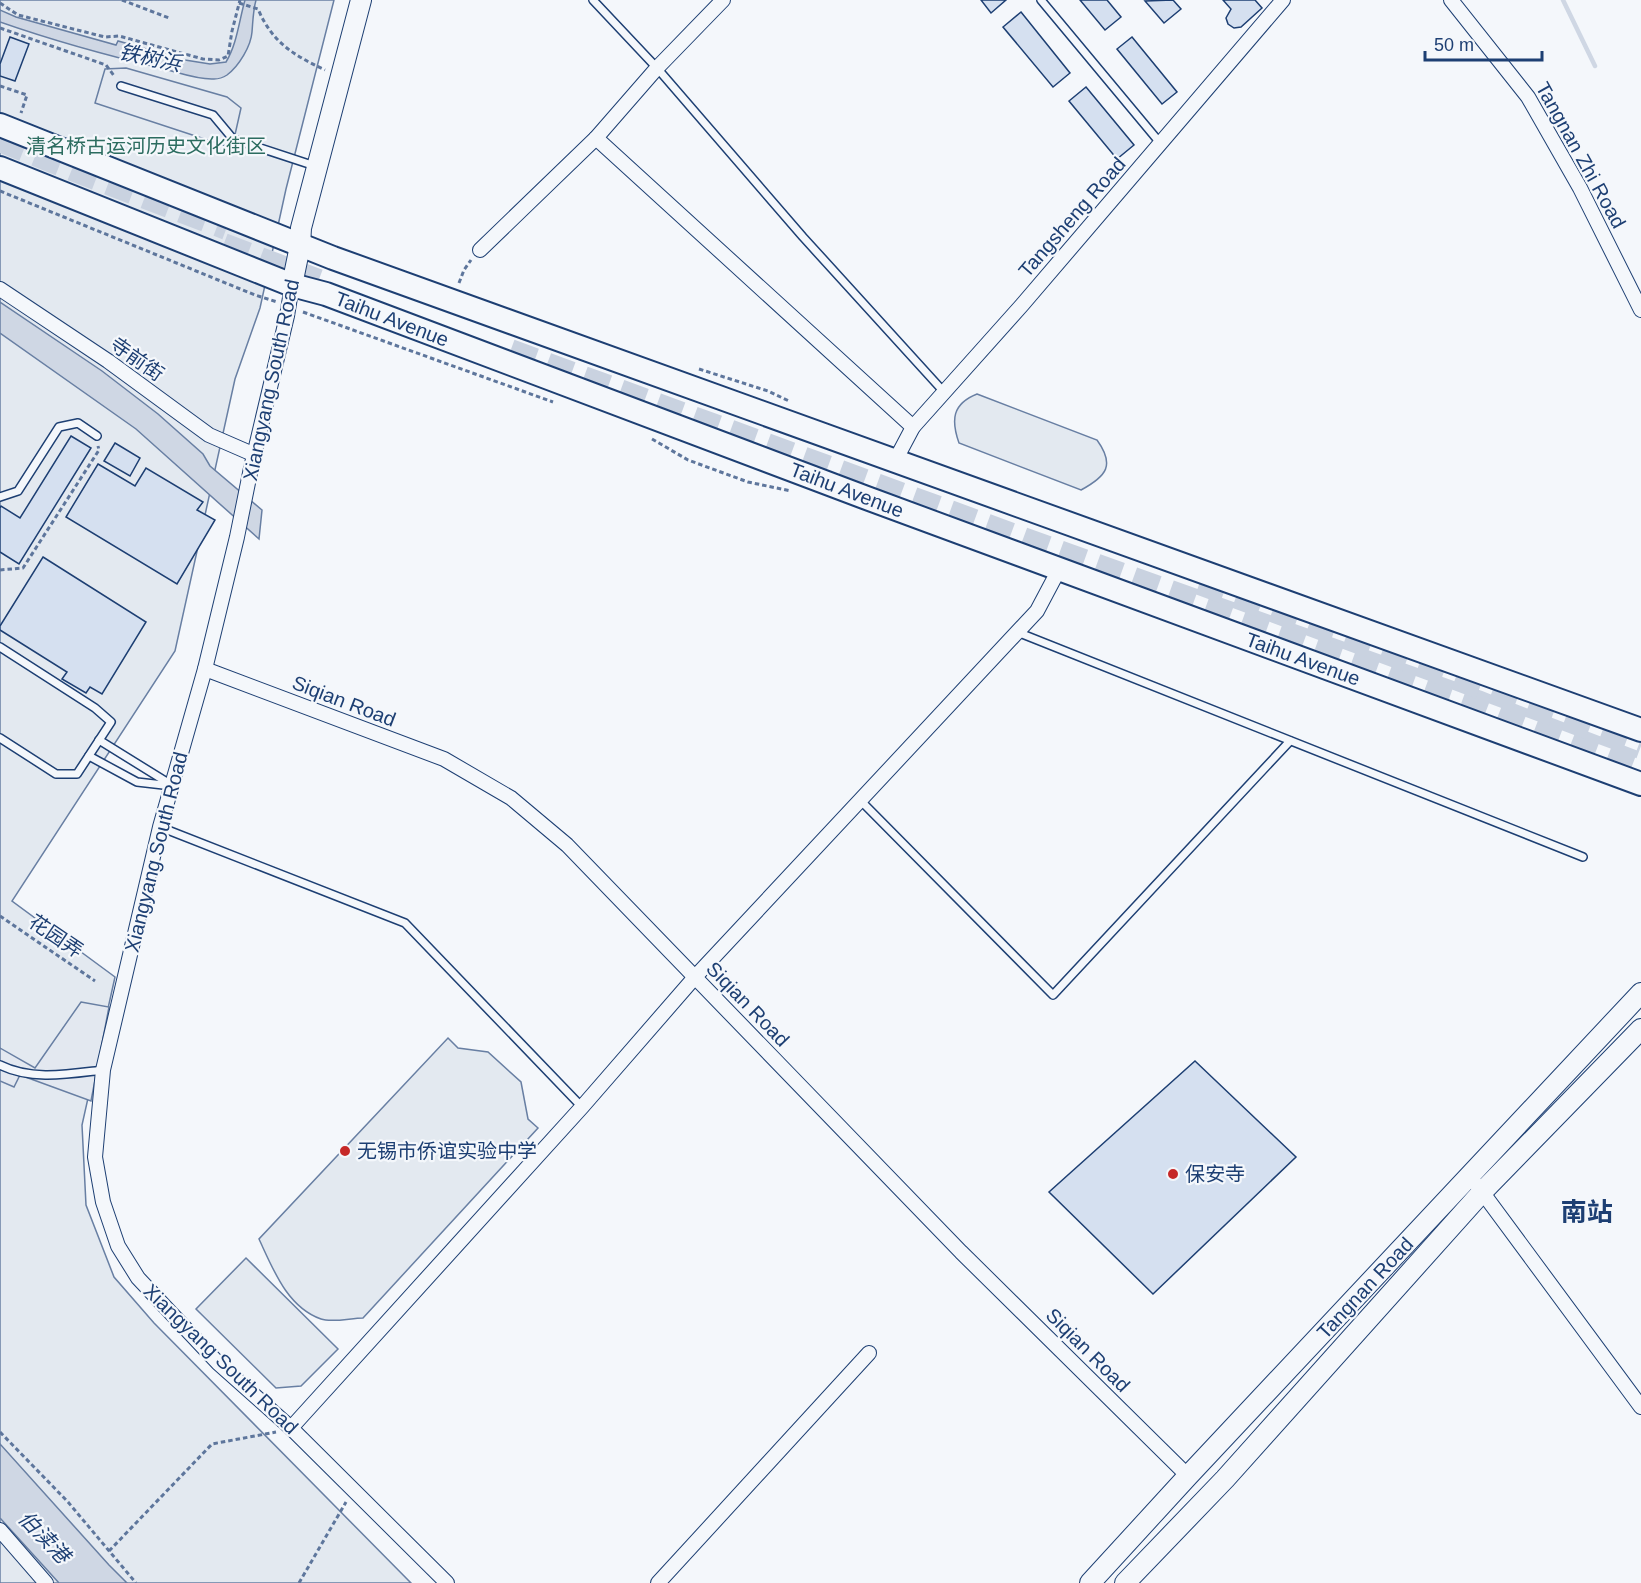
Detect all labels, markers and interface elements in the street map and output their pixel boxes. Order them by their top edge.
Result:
scale bar [1425,24,1542,62]
text: 50 m [1434,35,1474,55]
water label: 铁树浜 [117,40,185,76]
street label: Tangnan Zhi Road [1532,78,1630,232]
park label: 清名桥古运河历史文化街区 [26,135,266,157]
street label: Tangsheng Road [1014,153,1130,281]
street label: Xiangyang South Road [239,277,303,483]
street label: Taihu Avenue [332,287,452,351]
street label: 寺前街 [106,333,168,385]
street label: Taihu Avenue [787,458,907,522]
street label: Taihu Avenue [1243,628,1363,690]
street label: Siqian Road [289,671,399,731]
street label: Xiangyang South Road [120,750,192,954]
street label: 花园弄 [25,910,87,962]
street label: Siqian Road [702,957,794,1051]
place label: 无锡市侨谊实验中学 [357,1140,537,1162]
marker: 无锡市侨谊实验中学 [338,1144,352,1158]
place label: 保安寺 [1185,1163,1245,1185]
marker: 保安寺 [1166,1167,1180,1181]
district label: 南站 [1561,1197,1613,1227]
street label: Tangnan Road [1313,1233,1417,1343]
street label: Xiangyang South Road [139,1280,303,1438]
street label: Siqian Road [1042,1304,1134,1396]
water label: 伯渎港 [14,1506,77,1569]

